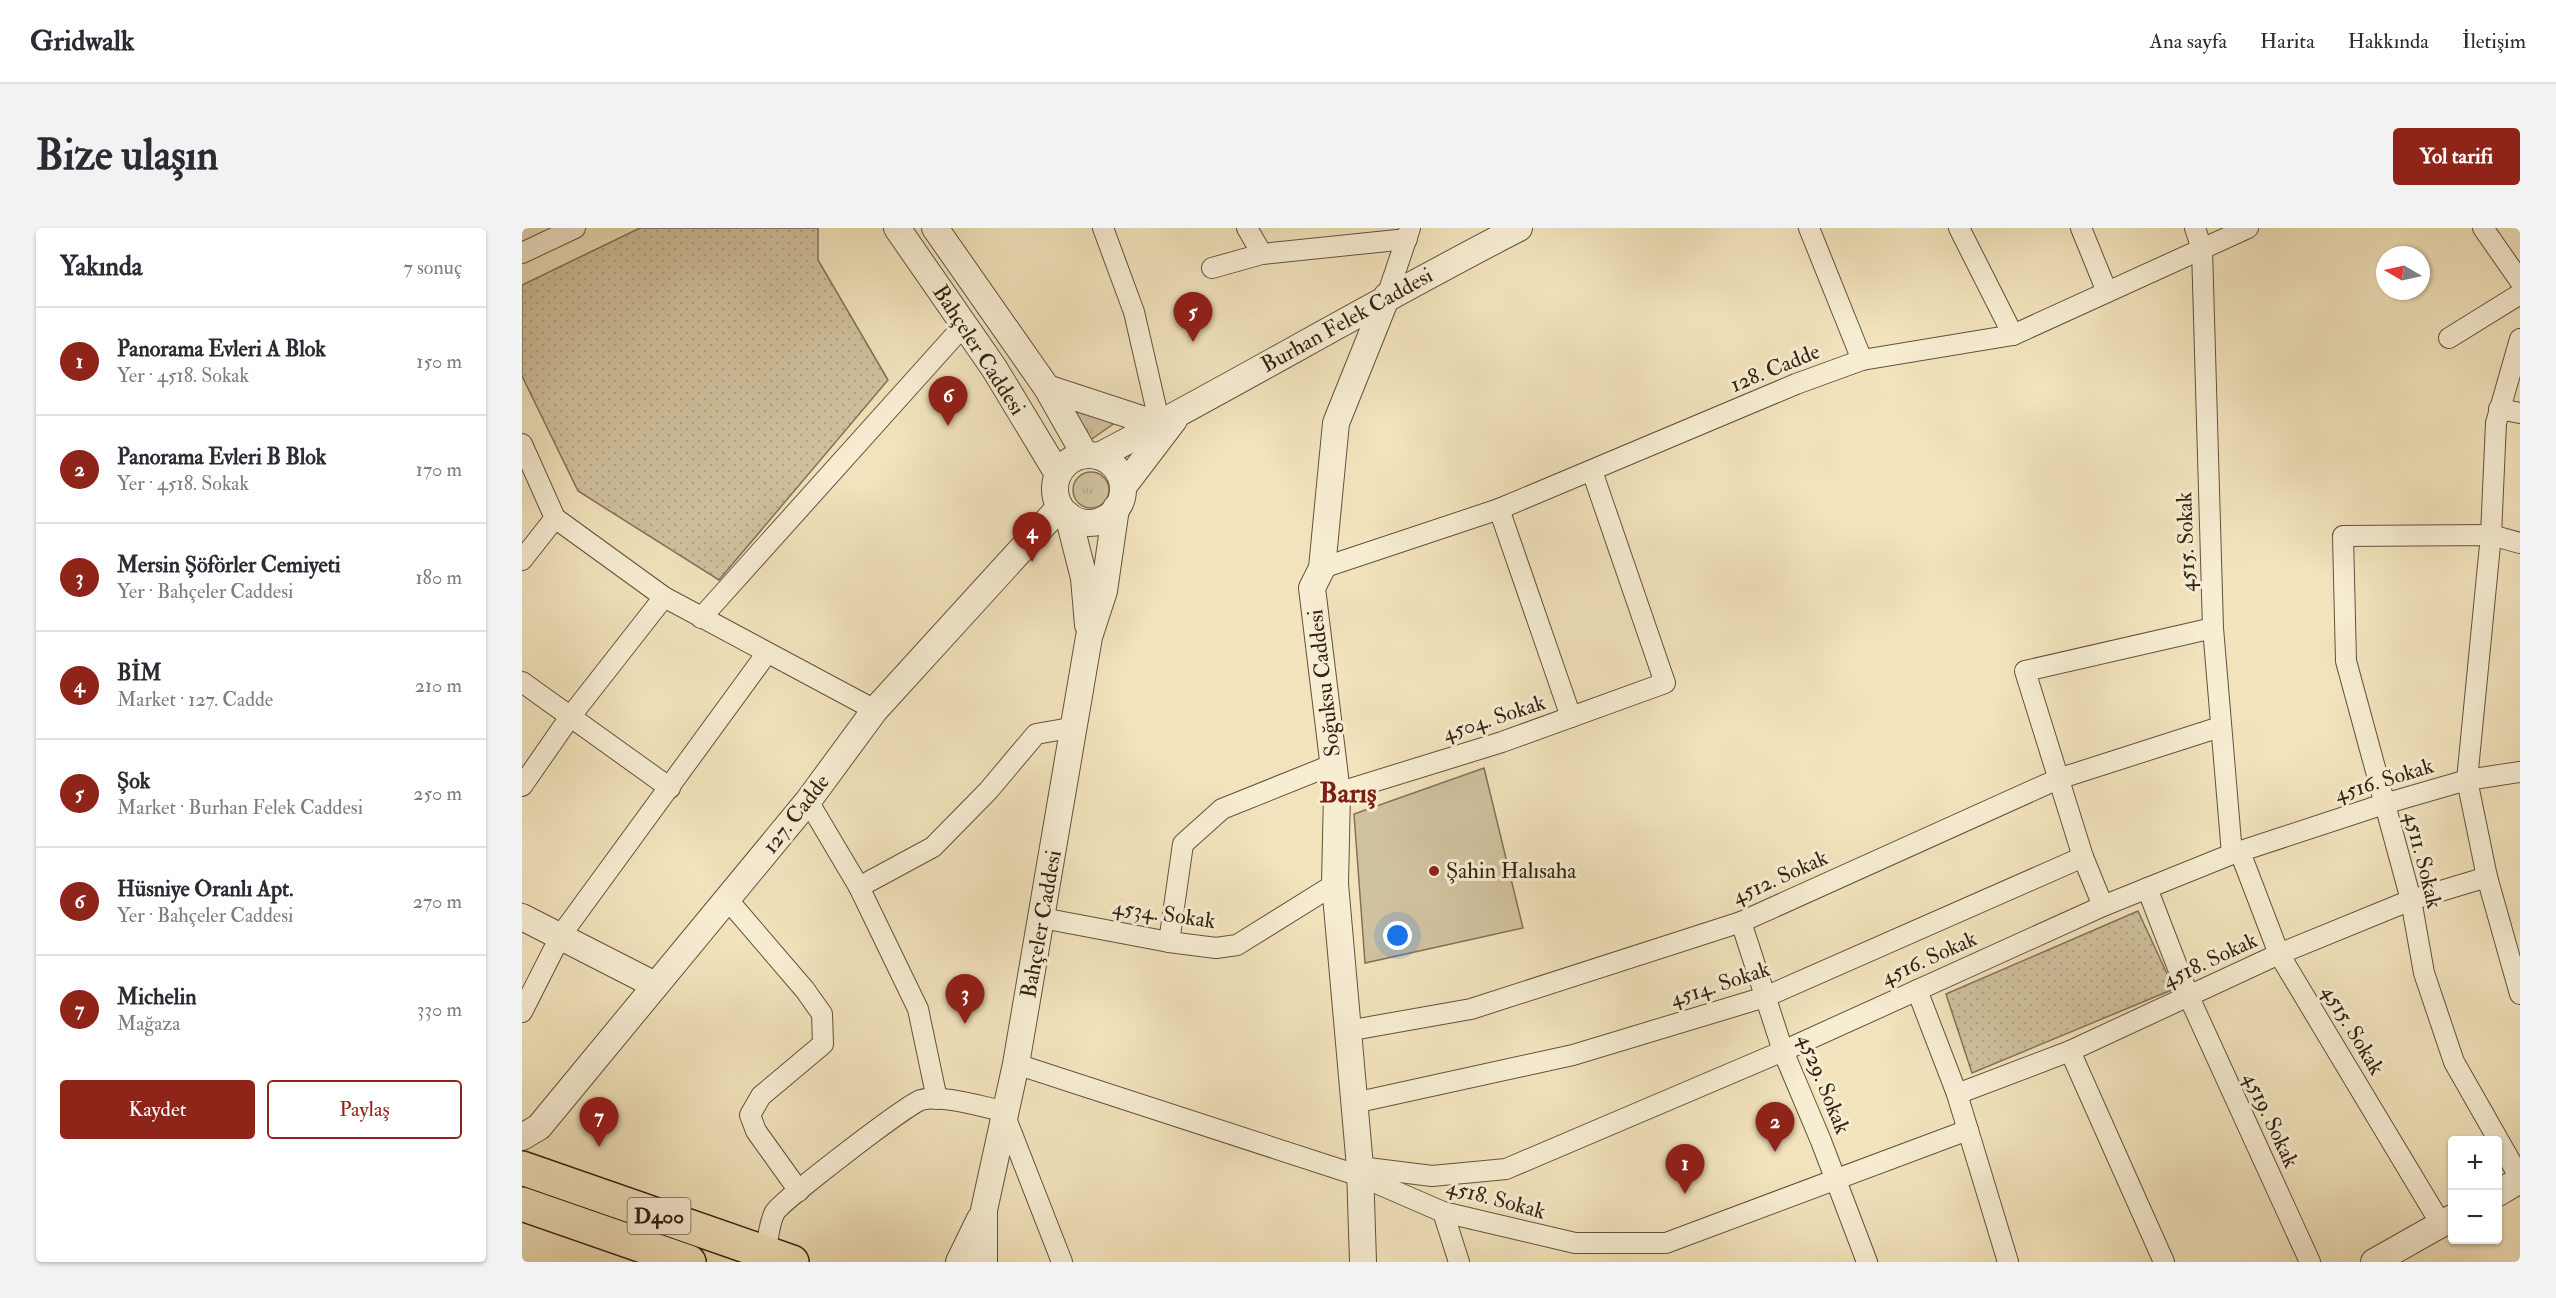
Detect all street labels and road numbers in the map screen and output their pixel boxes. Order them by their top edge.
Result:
street label: Burhan Felek Caddesi [1256,261,1438,379]
street label: Bahçeler Caddesi [926,279,1032,421]
street label: 128. Cadde [1726,337,1824,399]
street label: 4515. Sokak [2170,491,2202,593]
street label: Soğuksu Caddesi [1301,608,1347,758]
street label: 4504. Sokak [1439,688,1549,748]
street label: 4516. Sokak [2331,752,2437,808]
street label: 127. Cadde [756,769,836,859]
street label: 4511. Sokak [2397,809,2449,912]
street label: 4512. Sokak [1728,843,1833,911]
street label: Bahçeler Caddesi [1014,848,1068,1000]
street label: 4534. Sokak [1111,893,1218,935]
street label: 4516. Sokak [1877,924,1982,992]
street label: 4518. Sokak [2158,926,2262,994]
street label: 4514. Sokak [1667,955,1774,1013]
street label: 4515. Sokak [2315,980,2391,1081]
street label: 4529. Sokak [1791,1030,1857,1139]
street label: 4519. Sokak [2237,1068,2305,1173]
street label: 4518. Sokak [1443,1172,1549,1226]
road number: D400 [628,1198,690,1234]

